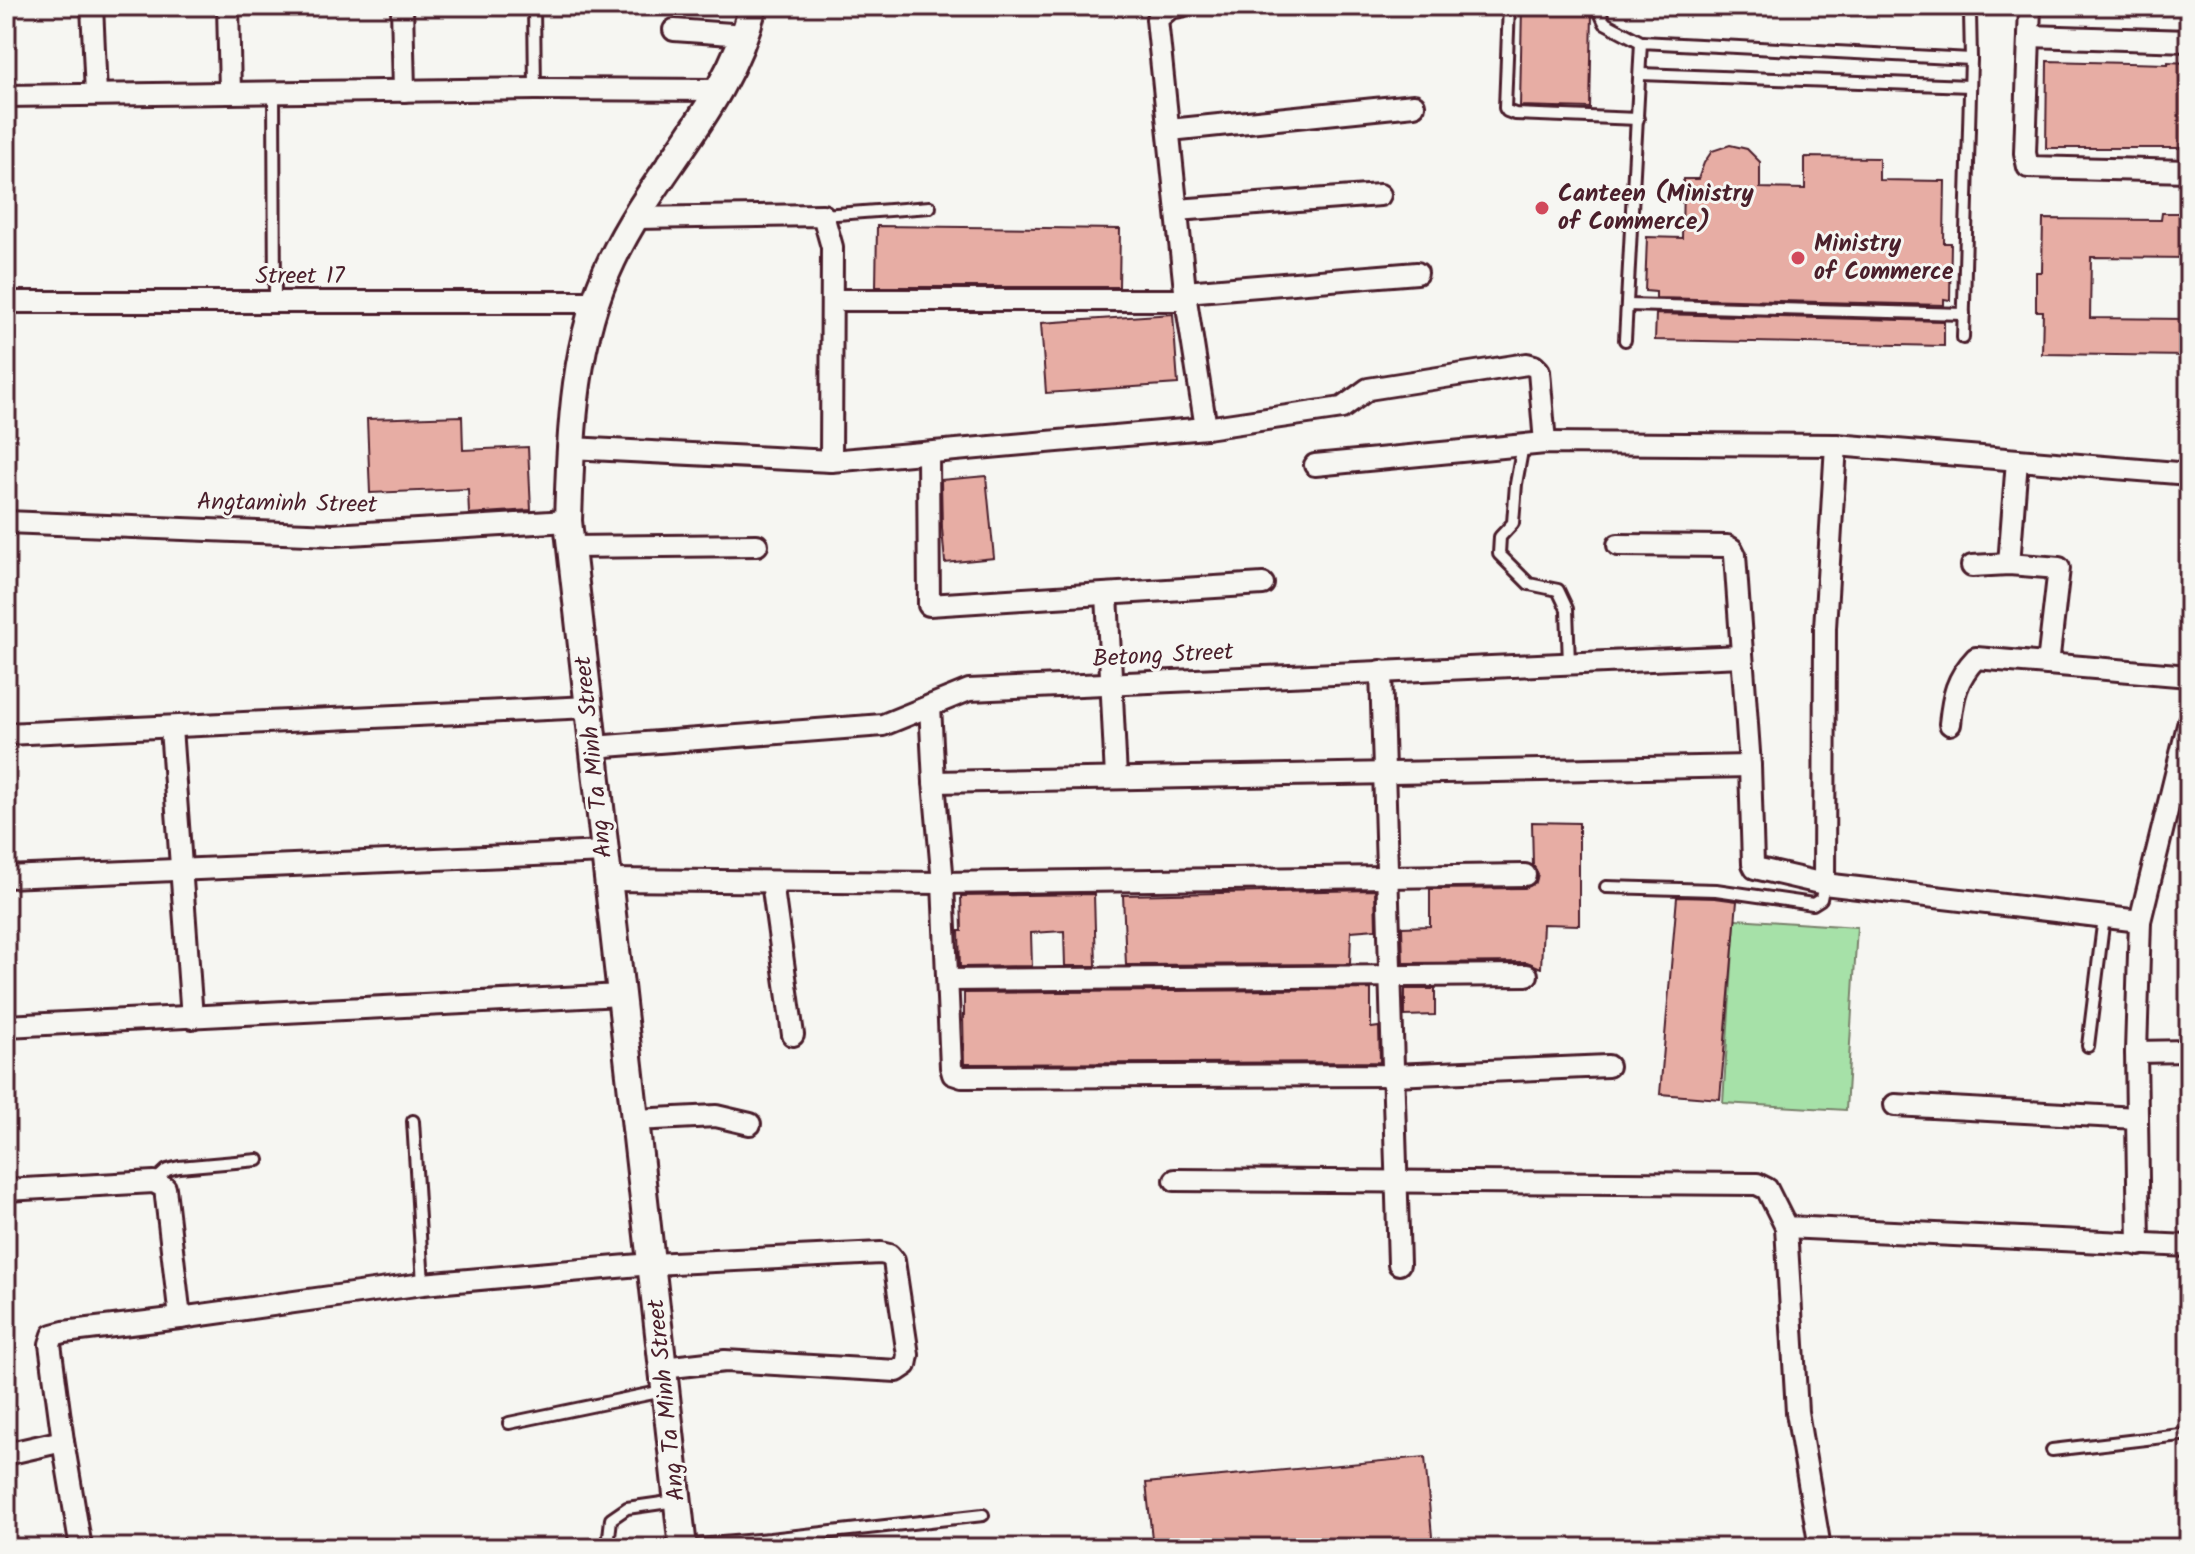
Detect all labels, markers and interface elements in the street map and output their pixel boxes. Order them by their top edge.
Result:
place label: Canteen (Ministry of Commerce) [1558,175,1754,242]
marker: Canteen (Ministry of Commerce) [1533,199,1551,217]
place label: Ministry of Commerce [1814,225,1954,292]
marker: Ministry of Commerce [1789,249,1807,267]
street label: Street 17 [255,257,345,296]
street label: Angtaminh Street [197,483,378,525]
street label: Betong Street [1092,633,1235,679]
street label: Ang Ta Minh Street [564,653,624,860]
street label: Ang Ta Minh Street [637,1296,697,1503]

